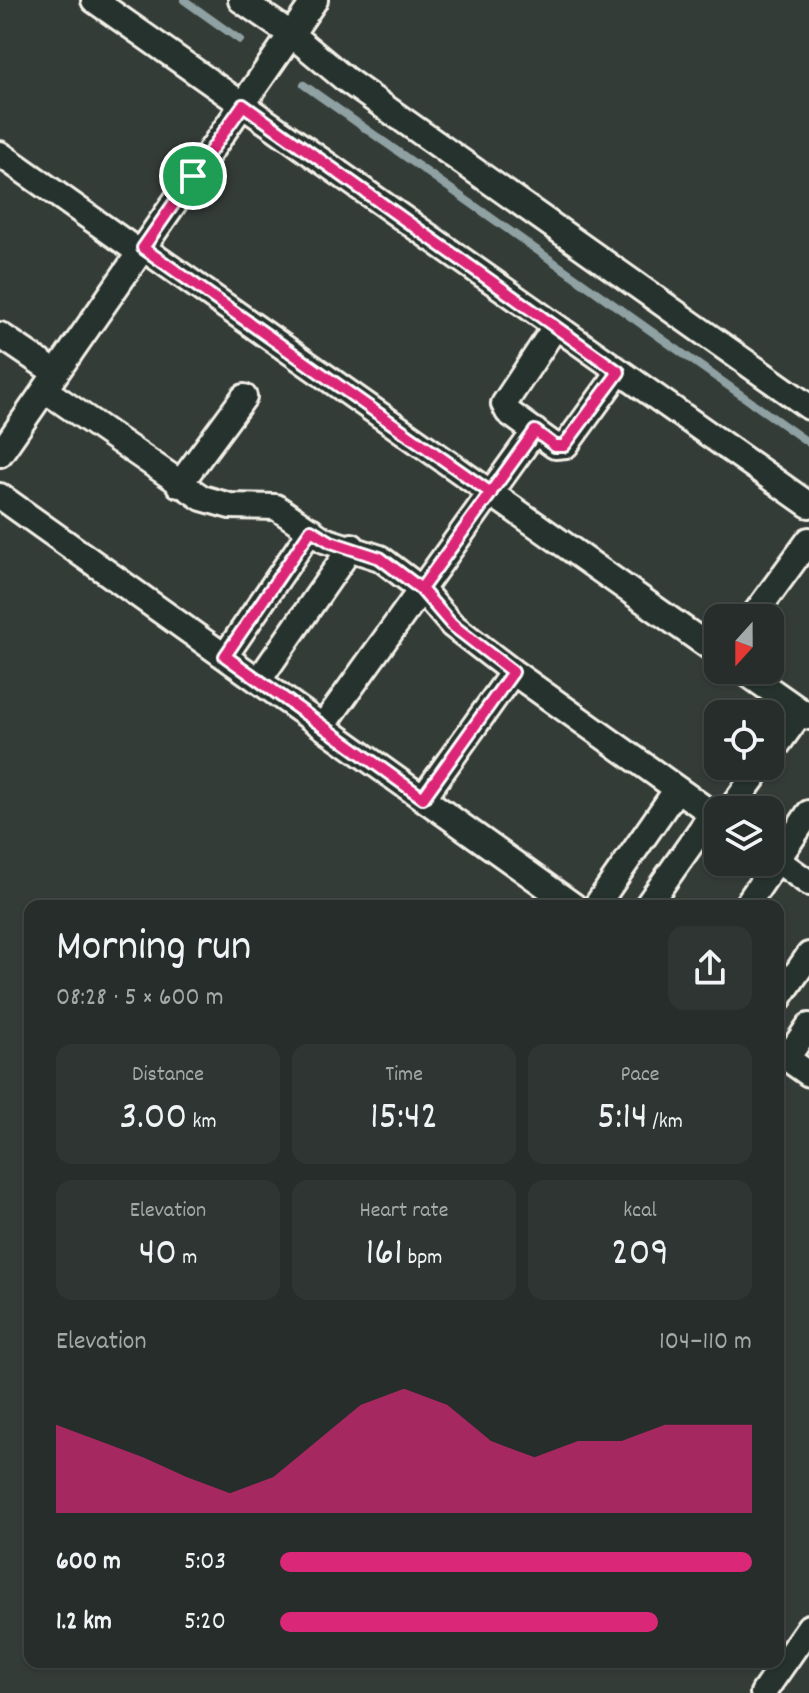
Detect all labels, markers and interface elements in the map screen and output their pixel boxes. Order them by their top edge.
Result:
pin [159,142,227,210]
icon: arrive [171,154,215,198]
north arrow [704,604,784,684]
map controls [704,604,784,876]
button: locate [704,700,784,780]
button: layers [704,796,784,876]
text: Morning run [56,918,251,981]
button: share [668,926,752,1010]
text: 08:28 · 5 × 600 m [56,980,224,1017]
text: Distance [132,1060,204,1091]
text: Time [385,1060,423,1091]
text: Pace [621,1060,659,1091]
text: 3.00 [119,1091,187,1148]
text: 15:42 [370,1091,438,1148]
text: 5:14 [597,1091,648,1148]
text: km [187,1107,217,1138]
text: /km [648,1107,683,1138]
text: Elevation [130,1196,206,1227]
text: Heart rate [360,1196,448,1227]
text: kcal [623,1196,657,1227]
text: 40 [139,1227,177,1284]
text: 161 [366,1227,403,1284]
text: 209 [611,1227,669,1284]
text: m [177,1243,197,1274]
text: bpm [403,1243,442,1274]
text: Elevation [56,1324,146,1361]
text: 104–110 m [659,1324,752,1361]
text: 600 m [56,1544,121,1581]
text: 5:03 [184,1544,226,1581]
text: 1.2 km [56,1604,112,1641]
text: 5:20 [184,1604,226,1641]

